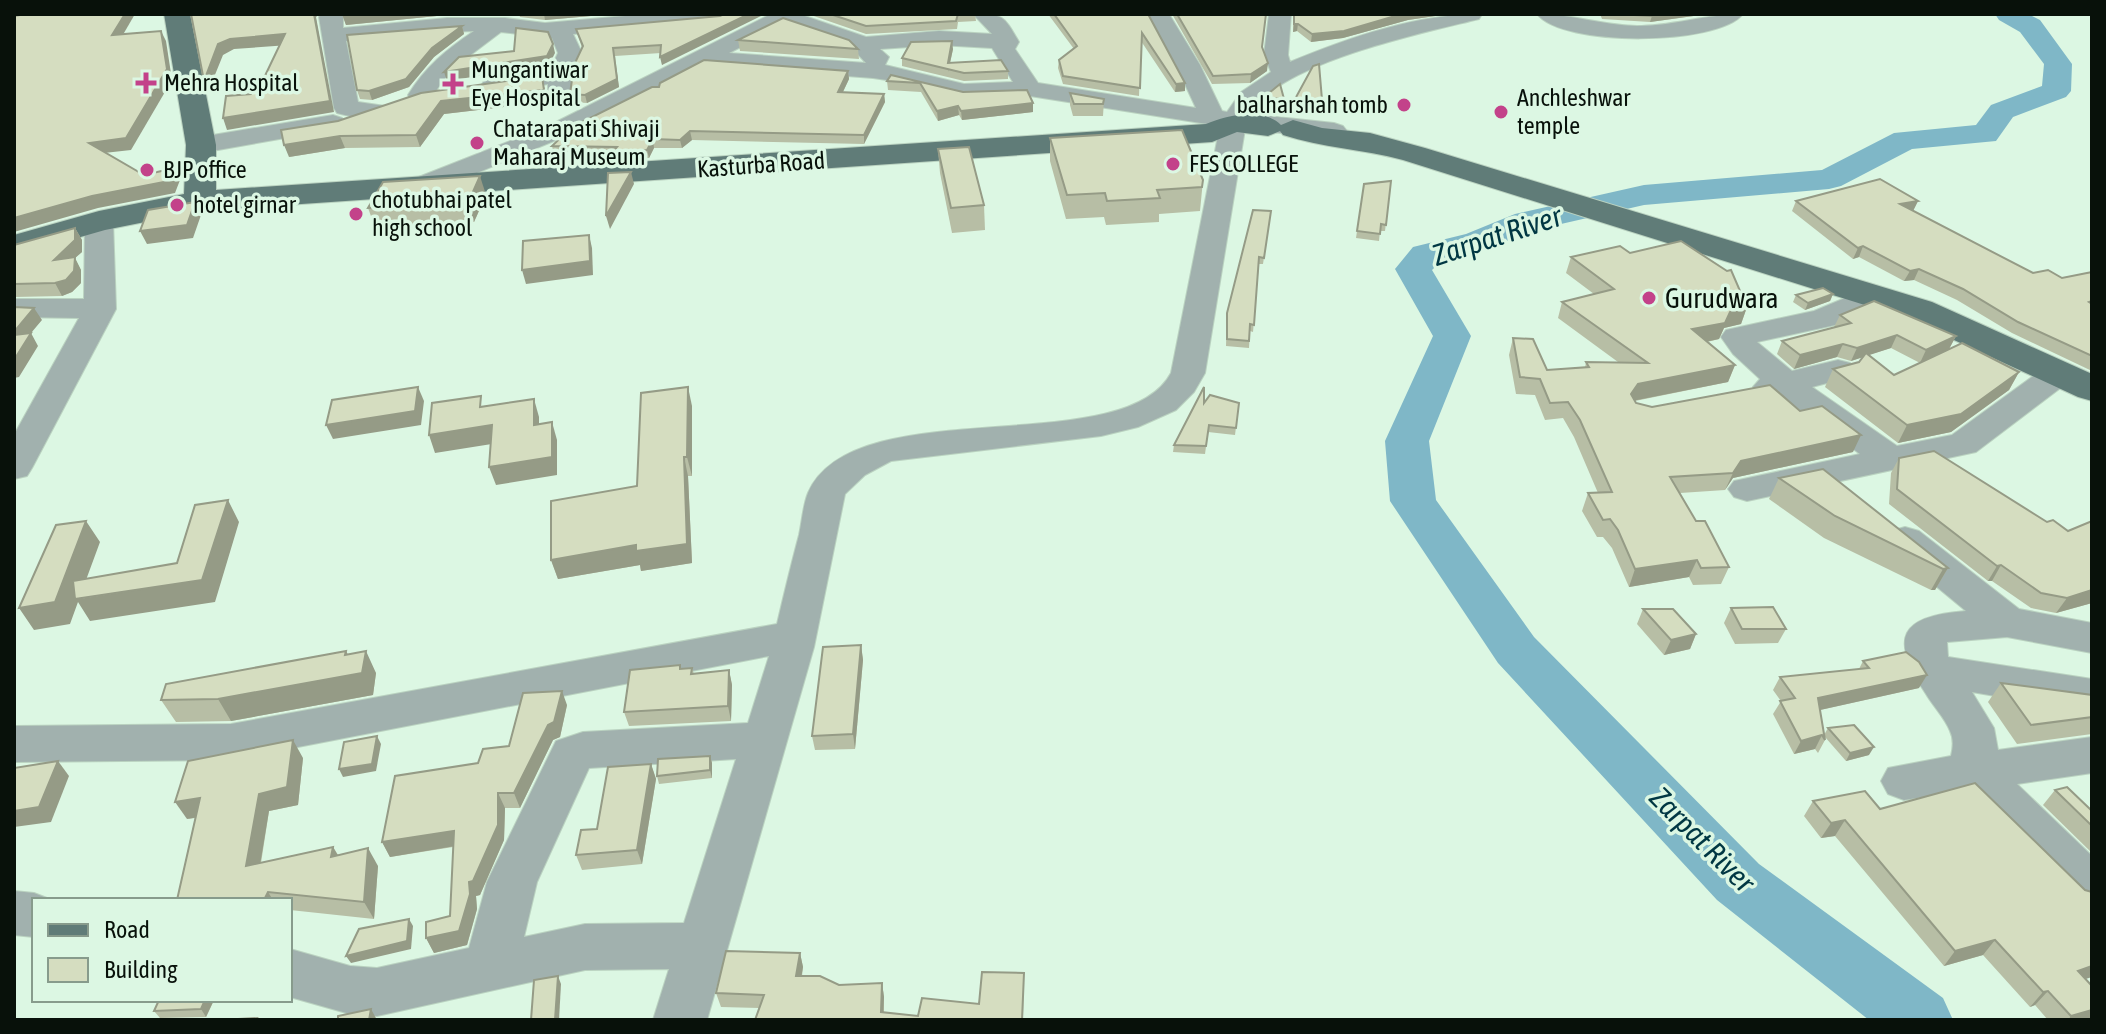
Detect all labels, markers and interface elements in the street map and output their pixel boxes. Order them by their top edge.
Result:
place label: Mungantiwar Eye Hospital [471,56,589,111]
place label: Mehra Hospital [164,69,299,96]
marker: Mehra Hospital [135,72,157,94]
marker: Mungantiwar Eye Hospital [442,73,464,95]
place label: Anchleshwar temple [1517,84,1631,139]
place label: balharshah tomb [1236,91,1388,118]
marker: balharshah tomb [1395,96,1413,114]
marker: Anchleshwar temple [1492,103,1510,121]
place label: Chatarapati Shivaji Maharaj Museum [493,115,660,170]
marker: Chatarapati Shivaji Maharaj Museum [468,134,486,152]
street label: Kasturba Road [696,147,826,182]
place label: FES COLLEGE [1189,150,1298,177]
marker: FES COLLEGE [1164,155,1182,173]
place label: BJP office [163,156,247,183]
marker: BJP office [138,161,156,179]
place label: chotubhai patel high school [372,186,512,241]
place label: hotel girnar [193,191,297,218]
marker: hotel girnar [168,196,186,214]
water label: Zarpat River [1428,198,1567,272]
marker: chotubhai patel high school [347,205,365,223]
place label: Gurudwara [1665,282,1779,314]
marker: Gurudwara [1640,289,1658,307]
water label: Zarpat River [1643,780,1763,899]
legend [32,898,292,1002]
text: Road [104,916,150,943]
text: Building [104,956,178,983]

